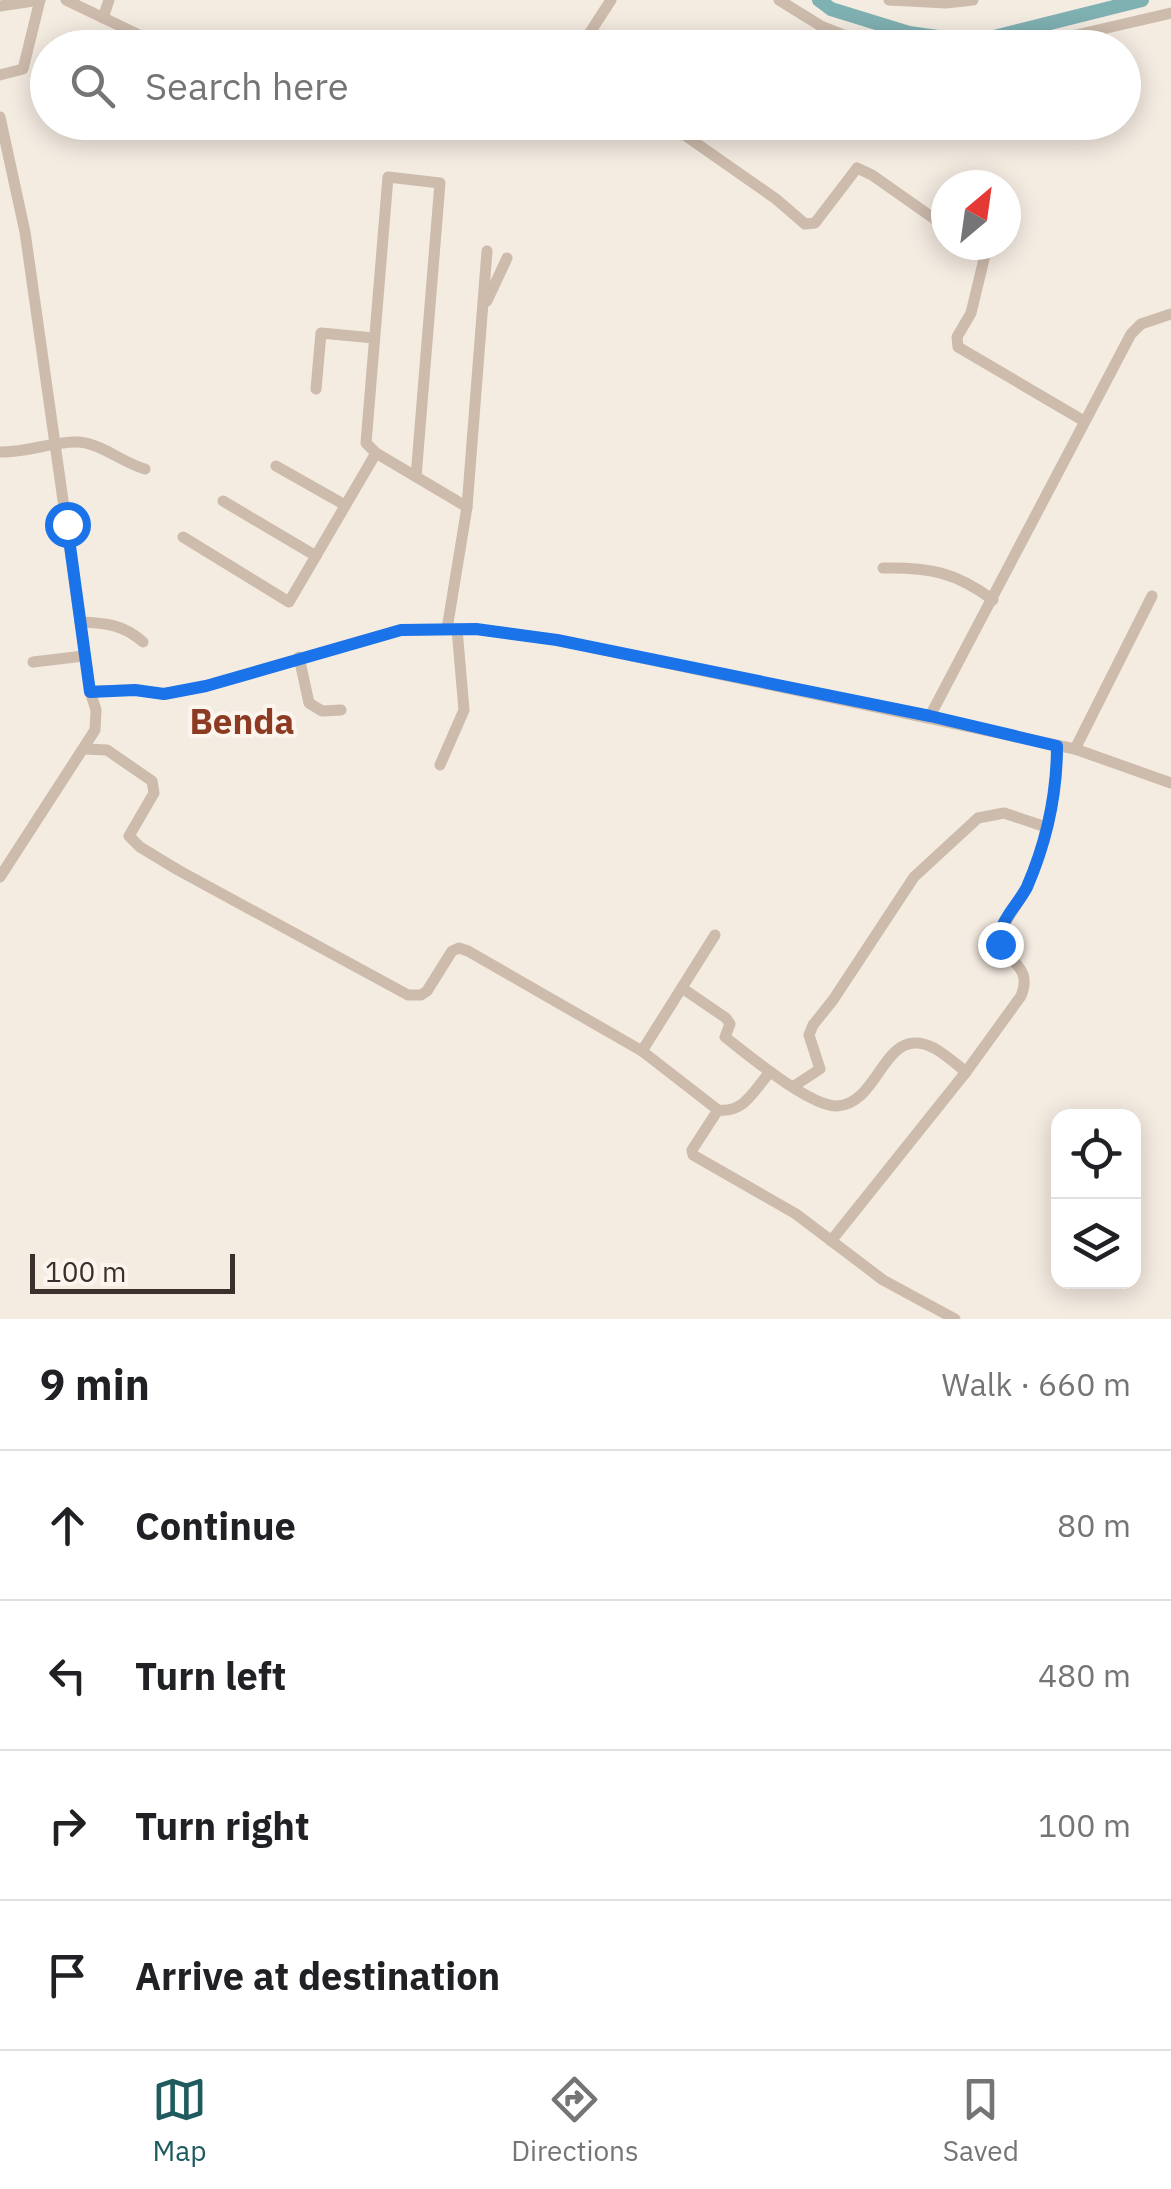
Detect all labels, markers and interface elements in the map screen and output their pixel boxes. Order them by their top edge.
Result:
search box [30,30,1141,140]
icon: search [65,58,120,113]
text: Search here [145,61,349,110]
north arrow [931,170,1021,260]
route start [45,502,91,548]
district label: Benda [189,698,295,744]
route end [978,922,1024,968]
map controls [1051,1109,1141,1289]
button: locate [1051,1109,1141,1199]
button: layers [1051,1199,1141,1289]
scale bar [30,1249,235,1294]
text: 100 m [45,1253,126,1290]
text: 9 min [40,1357,150,1412]
text: Walk · 660 m [942,1363,1131,1405]
icon: ahead [40,1498,95,1553]
text: Continue [135,1501,296,1550]
text: 80 m [1057,1504,1131,1546]
icon: left [40,1648,95,1703]
text: Turn left [135,1651,286,1700]
text: 480 m [1038,1654,1131,1696]
icon: right [40,1798,95,1853]
text: Turn right [135,1801,310,1850]
text: 100 m [1038,1804,1131,1846]
icon: arrive [40,1948,95,2003]
text: Arrive at destination [135,1951,500,2000]
tab: Map [152,2072,207,2169]
tab: Directions [511,2072,639,2169]
tab: Saved [943,2072,1019,2169]

